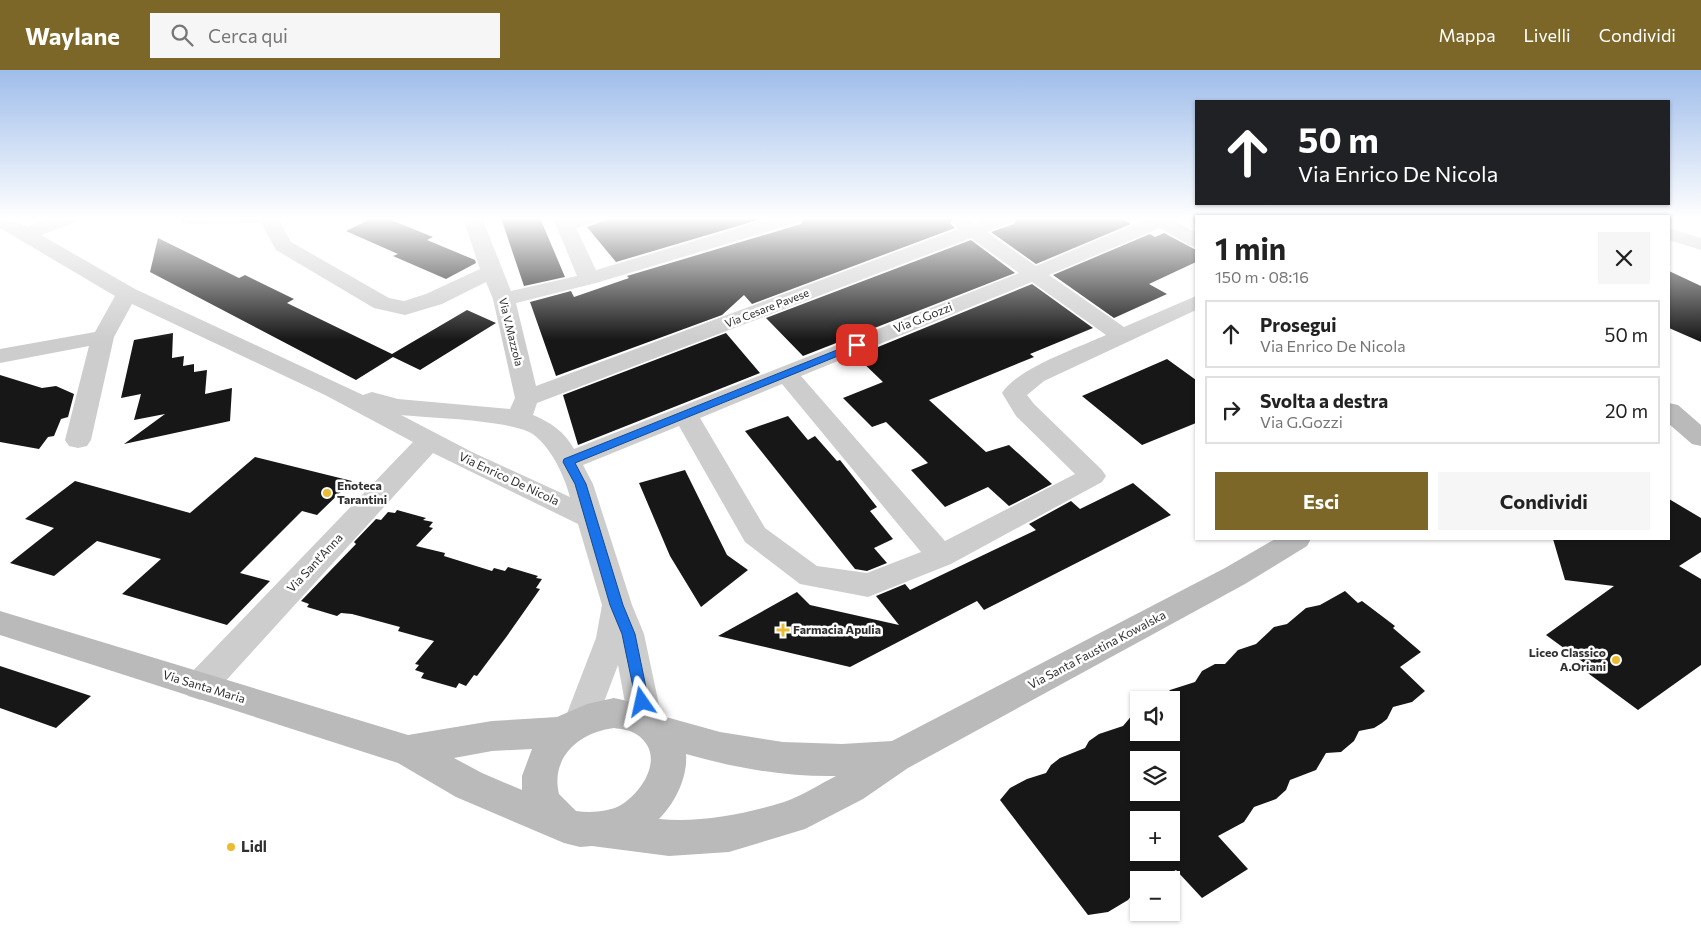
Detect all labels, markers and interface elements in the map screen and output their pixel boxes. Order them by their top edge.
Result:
search box [150,13,500,58]
text: Waylane [25,21,120,50]
icon: search [168,21,196,49]
text: Cerca qui [208,24,288,47]
text: Mappa [1438,24,1496,46]
text: Livelli [1524,24,1571,46]
text: Condividi [1599,24,1676,46]
text: 50 m [1298,117,1379,160]
icon: ahead [1215,120,1280,185]
text: Via Enrico De Nicola [1298,160,1498,187]
text: 1 min [1215,229,1286,266]
button: close [1598,232,1650,284]
text: 150 m · 08:16 [1215,267,1309,286]
street label: Via Cesare Pavese [723,285,811,330]
street label: Via V.Mazzola [497,296,526,367]
street label: Via G.Gozzi [891,299,954,335]
text: Prosegui [1260,313,1337,336]
icon: ahead [1217,320,1245,348]
text: 50 m [1604,323,1648,346]
pin [836,324,878,366]
icon: arrive [843,331,871,359]
text: Via Enrico De Nicola [1260,336,1406,355]
text: Svolta a destra [1260,389,1388,412]
icon: right [1217,396,1245,424]
text: 20 m [1605,399,1648,422]
text: Via G.Gozzi [1260,412,1343,431]
street label: Via Enrico De Nicola [457,449,562,508]
button: Esci [1215,472,1428,530]
button: Condividi [1438,472,1650,530]
place label: Enoteca Tarantini [337,478,387,506]
marker: Enoteca Tarantini [321,487,333,499]
street label: Via Sant'Anna [284,530,345,595]
street label: Via Santa Faustina Kowalska [1025,607,1168,691]
place label: Farmacia Apulia [793,622,881,636]
marker: Farmacia Apulia [777,624,789,636]
place label: Liceo Classico A.Oriani [1529,645,1606,673]
marker: Liceo Classico A.Oriani [1610,654,1622,666]
street label: Via Santa Maria [161,667,247,705]
position arrow [615,675,667,727]
map controls [1130,691,1180,921]
button: sound [1130,691,1180,741]
button: layers [1130,751,1180,801]
button: + [1130,811,1180,861]
place label: Lidl [241,837,267,855]
marker: Lidl [225,841,237,853]
button: − [1130,871,1180,921]

